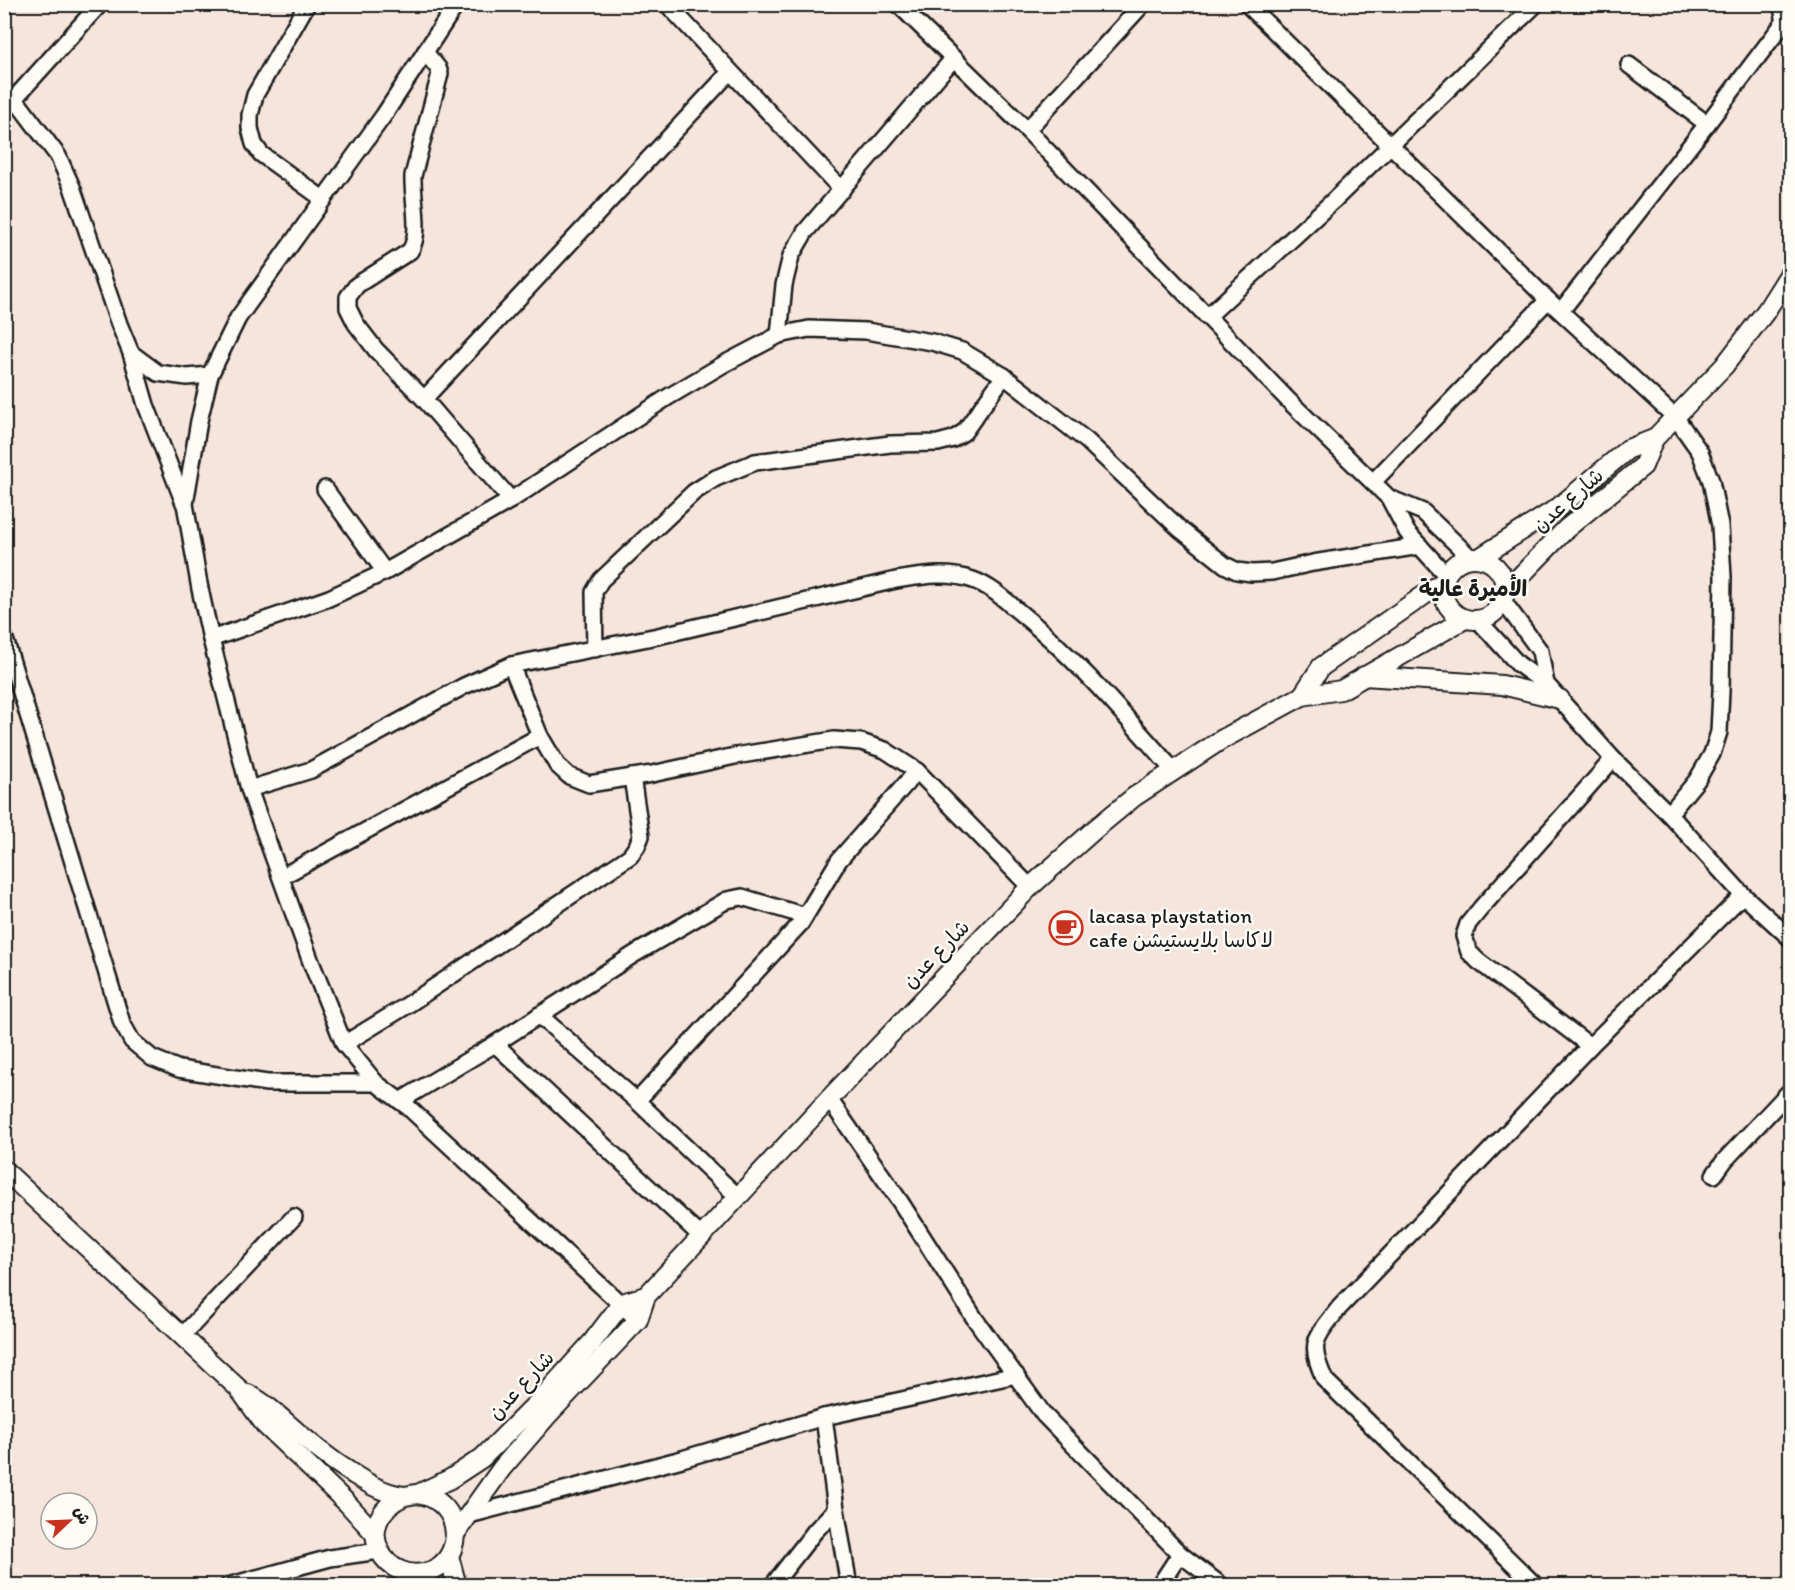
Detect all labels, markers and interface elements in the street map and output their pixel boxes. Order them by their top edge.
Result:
street label: شارع عدن [1527,462,1610,539]
district label: الأميرة عالية [1419,574,1527,602]
place label: lacasa playstation cafe لاكاسا بلايستيشن [1089,903,1273,953]
cafe icon: lacasa playstation cafe لاكاسا بلايستيشن [1048,910,1084,946]
street label: شارع عدن [897,914,976,995]
street label: شارع عدن [482,1345,561,1426]
north arrow [39,1491,99,1551]
text: ش [70,1504,95,1527]

